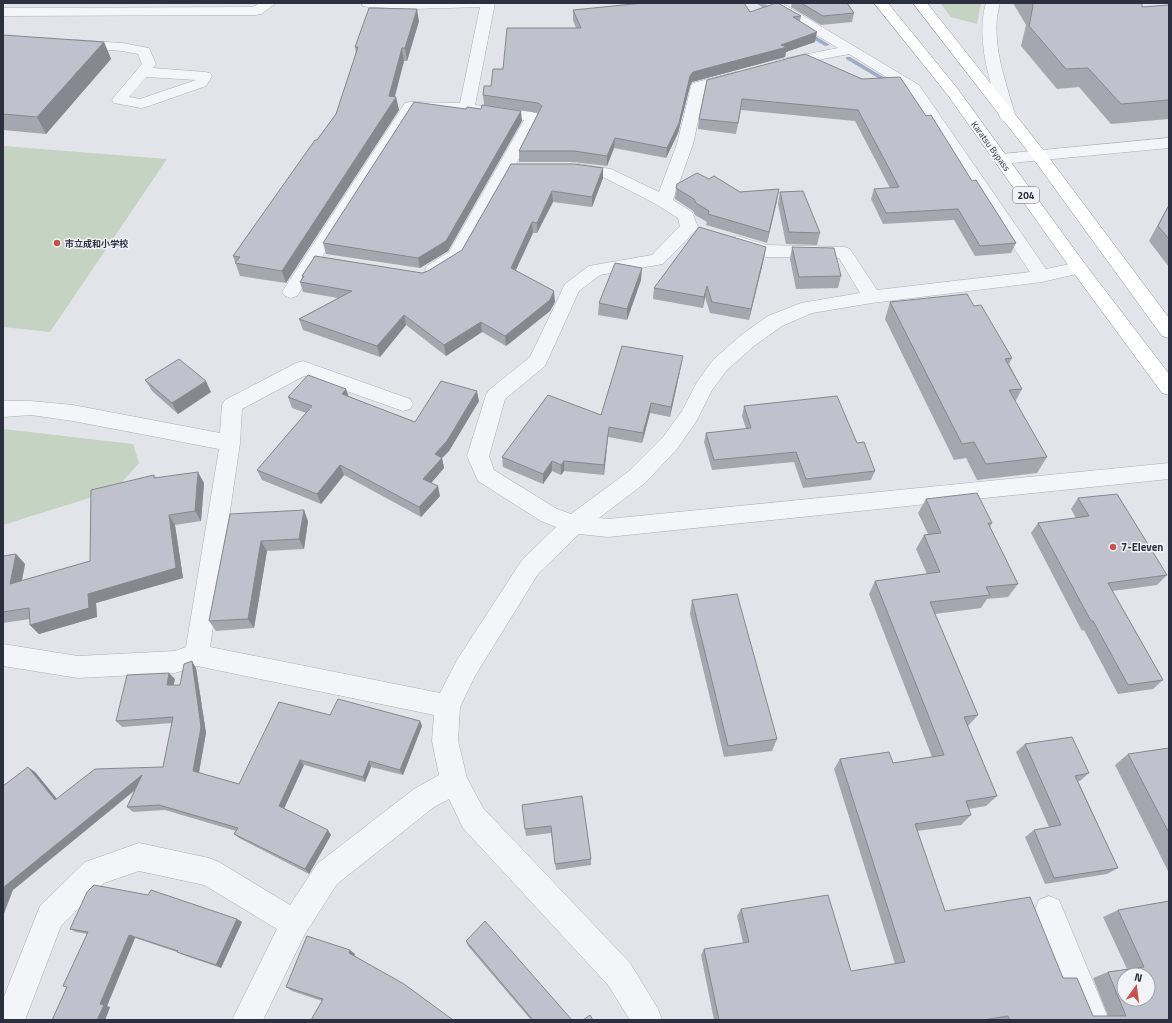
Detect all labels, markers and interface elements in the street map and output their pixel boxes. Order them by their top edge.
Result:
street label: Karatsu Bypass [968,118,1014,174]
road number: 204 [1013,187,1039,203]
place label: 市立成和小学校 [65,237,129,250]
marker: 市立成和小学校 [52,238,62,248]
place label: 7-Eleven [1121,539,1163,555]
marker: 7-Eleven [1108,542,1118,552]
north arrow [1116,967,1156,1007]
text: N [1133,969,1144,986]

